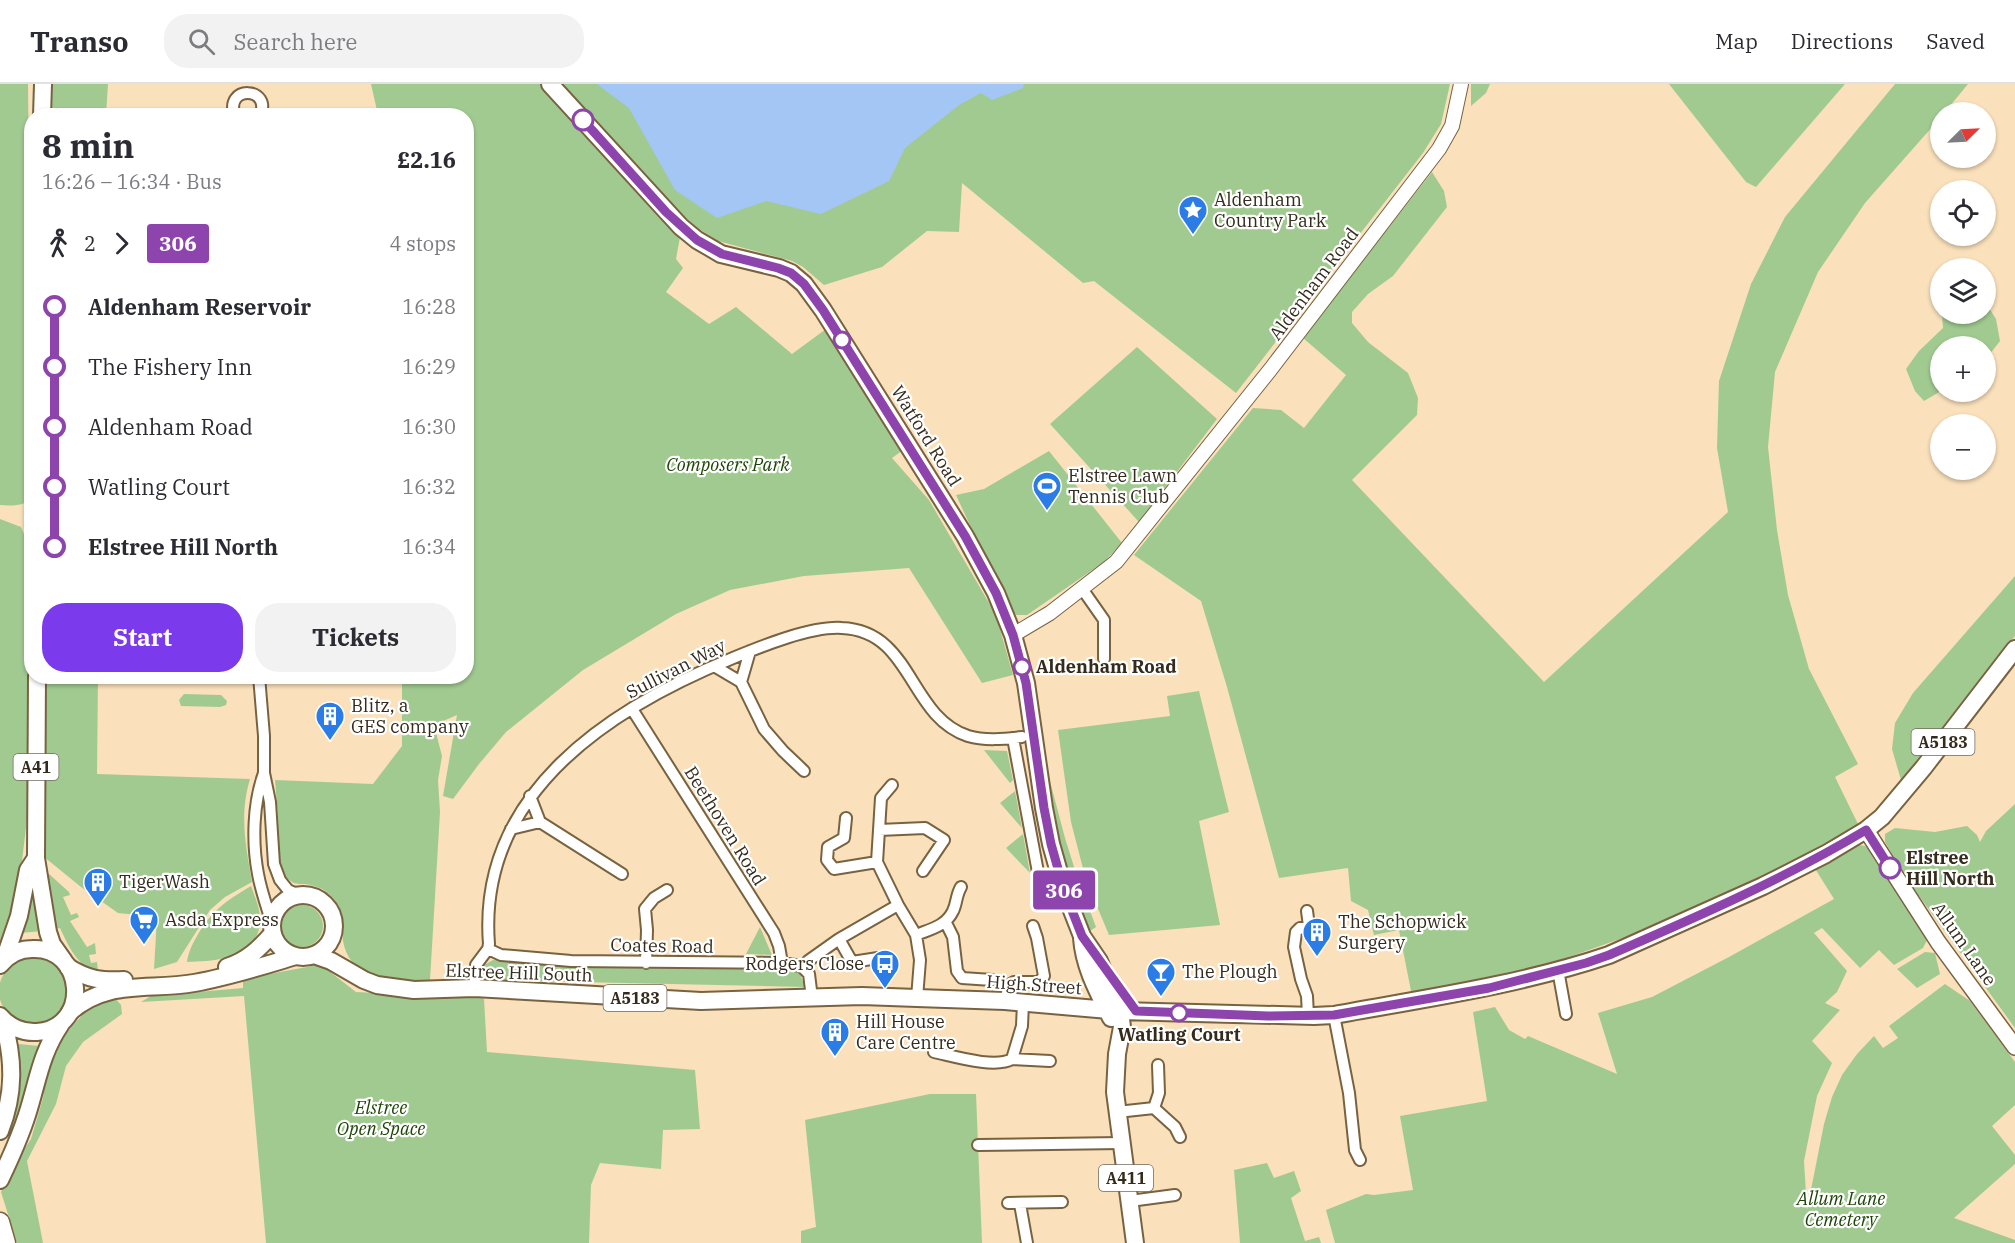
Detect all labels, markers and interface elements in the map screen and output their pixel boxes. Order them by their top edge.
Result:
search box [164,14,584,68]
text: Transo [30,23,128,60]
icon: search [185,25,218,58]
text: Search here [233,27,357,56]
text: Map [1715,27,1758,55]
text: Directions [1791,27,1893,55]
text: Saved [1926,27,1985,55]
north arrow [1930,102,1996,168]
map controls [1930,102,1996,480]
unlabelled marker [572,109,594,131]
text: 8 min [42,124,134,167]
text: £2.16 [397,145,456,174]
text: 16:26 – 16:34 · Bus [42,168,222,195]
button: locate [1930,180,1996,246]
place label: Aldenham Country Park [1214,188,1327,232]
place icon: Aldenham Country Park [1177,194,1209,236]
street label: Aldenham Road [1264,223,1363,345]
icon: walk [42,227,75,260]
icon: forward [105,227,138,260]
text: 306 [159,229,197,257]
text: 2 [84,230,96,257]
text: 4 stops [389,230,456,257]
button: layers [1930,258,1996,324]
text: Aldenham Reservoir [88,292,311,321]
text: 16:28 [402,293,456,320]
unlabelled marker [833,331,851,349]
button: + [1930,336,1996,402]
text: The Fishery Inn [88,352,252,381]
text: 16:29 [402,353,456,380]
street label: Watford Road [886,381,967,490]
text: Aldenham Road [88,412,253,441]
text: 16:30 [402,413,456,440]
button: − [1930,414,1996,480]
park label: Composers Park [666,453,790,476]
place label: Elstree Lawn Tennis Club [1068,464,1177,508]
sports icon: Elstree Lawn Tennis Club [1031,470,1063,512]
text: Watling Court [88,472,230,501]
text: 16:32 [402,473,456,500]
text: Elstree Hill North [88,532,278,561]
text: 16:34 [402,533,456,560]
button: Start [42,603,243,672]
button: Tickets [255,603,456,672]
street label: Sullivan Way [622,633,730,703]
place label: Aldenham Road [1036,655,1177,678]
marker: Aldenham Road [1013,658,1031,676]
place label: Blitz, a GES company [351,694,469,738]
building icon: Blitz, a GES company [314,700,346,742]
road number: A5183 [1912,729,1974,755]
road number: A41 [14,754,58,780]
street label: Beethoven Road [679,762,771,890]
place label: Elstree Hill North [1906,846,1995,890]
marker: Elstree Hill North [1879,857,1901,879]
building icon: TigerWash [82,866,114,908]
place label: TigerWash [119,870,210,893]
line badge: 306 [1030,870,1098,910]
text: 306 [1045,876,1083,904]
street label: Allum Lane [1927,897,2002,990]
supermarket icon: Asda Express [128,904,160,946]
place label: Asda Express [165,908,279,931]
place label: The Schopwick Surgery [1338,910,1467,954]
building icon: The Schopwick Surgery [1301,916,1333,958]
street label: Coates Road [610,933,714,958]
bus stop icon: Rodgers Close [869,948,901,990]
place label: Rodgers Close [745,952,864,975]
bar icon: The Plough [1145,956,1177,998]
street label: Elstree Hill South [445,958,593,987]
place label: The Plough [1182,960,1278,983]
street label: High Street [986,970,1083,999]
road number: A5183 [604,985,666,1011]
marker: Watling Court [1170,1004,1188,1022]
place label: Hill House Care Centre [856,1010,956,1054]
building icon: Hill House Care Centre [819,1016,851,1058]
place label: Watling Court [1118,1023,1241,1046]
park label: Elstree Open Space [337,1096,425,1140]
road number: A411 [1099,1165,1153,1191]
park label: Allum Lane Cemetery [1796,1187,1885,1231]

